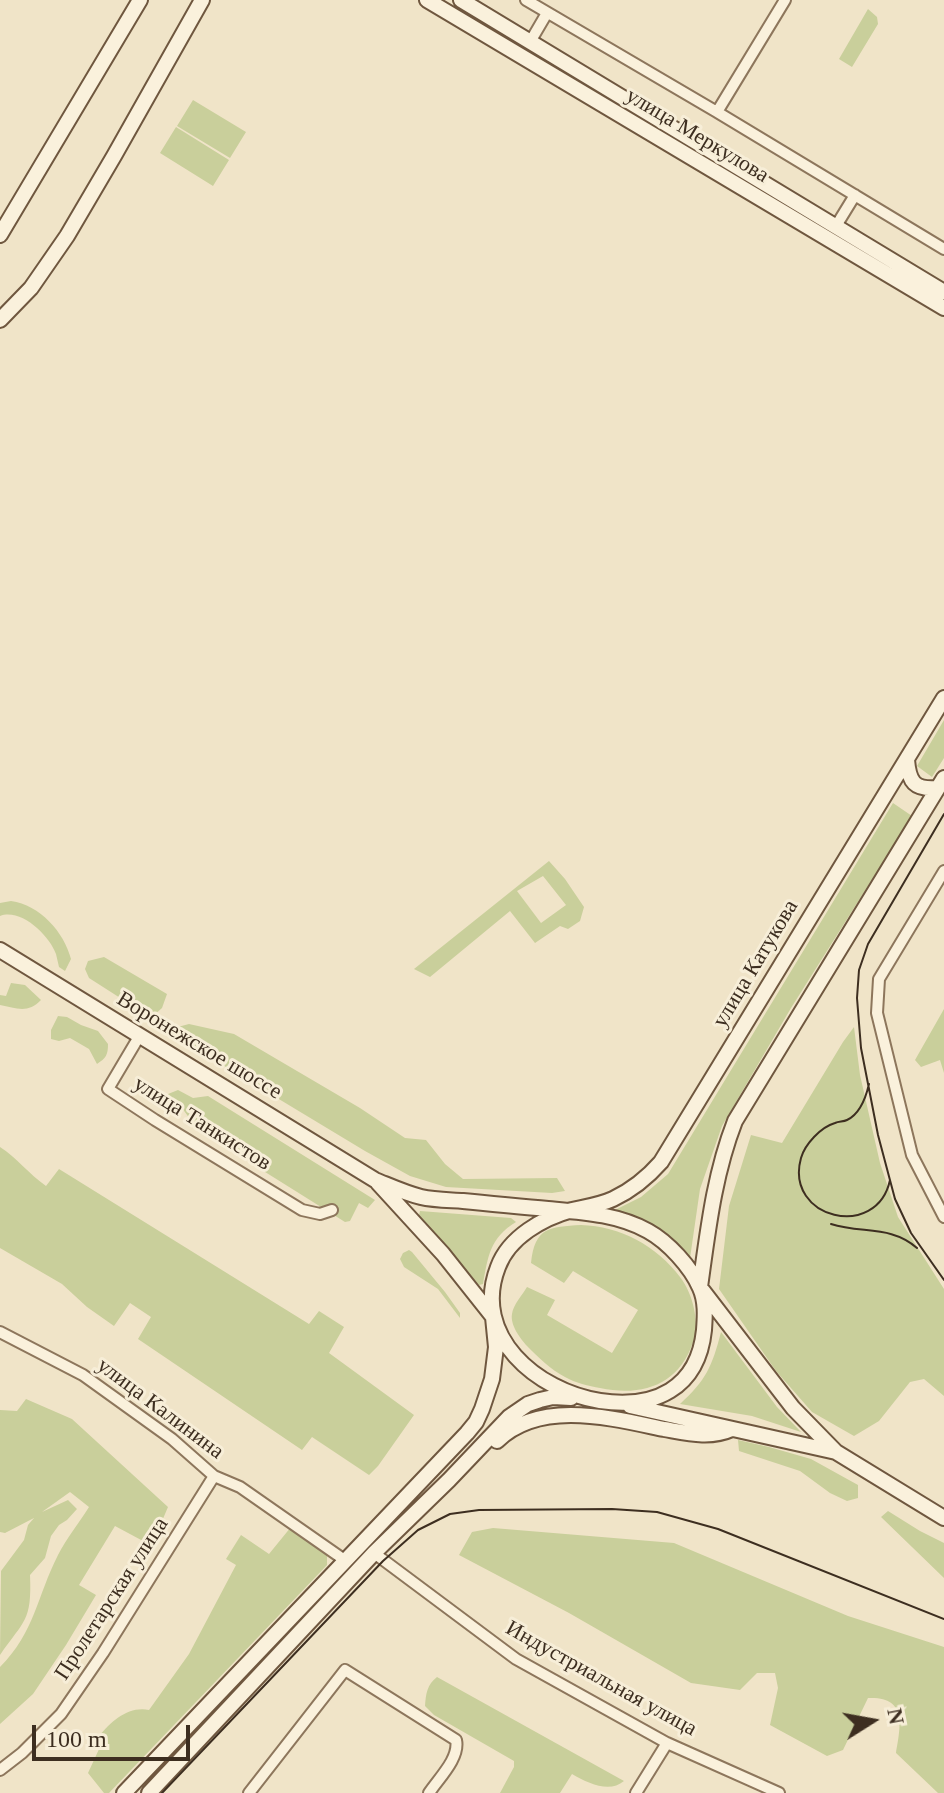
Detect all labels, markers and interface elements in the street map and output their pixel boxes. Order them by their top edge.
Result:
street label: улица Меркулова [621,83,773,189]
street label: улица Катукова [708,895,804,1033]
street label: Воронежское шоссе [112,986,286,1106]
street label: улица Танкистов [128,1071,276,1177]
street label: улица Калинина [91,1353,229,1465]
street label: Пролетарская улица [50,1513,174,1685]
street label: Индустриальная улица [501,1615,701,1743]
north arrow [832,1681,912,1761]
text: N [882,1706,910,1727]
scale bar [36,1709,194,1759]
text: 100 m [46,1726,107,1752]

